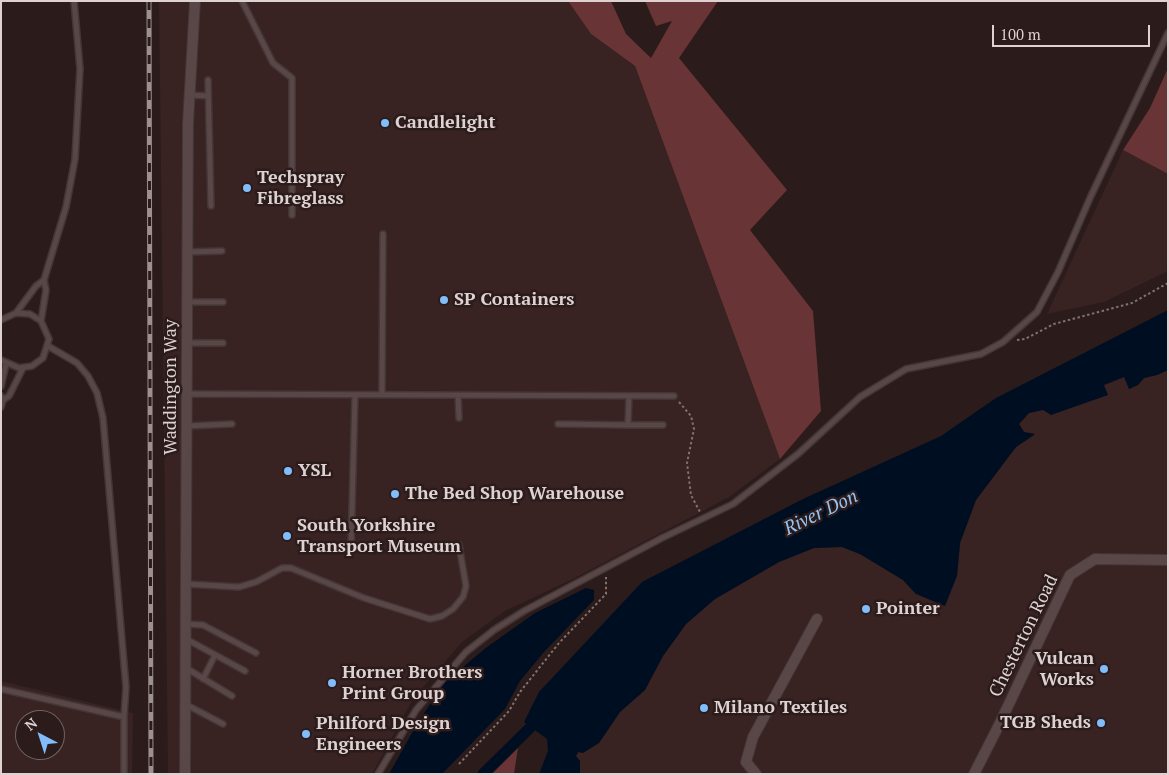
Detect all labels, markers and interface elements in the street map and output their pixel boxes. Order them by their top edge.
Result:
scale bar [994,15,1152,47]
text: 100 m [1000,24,1041,44]
place label: Candlelight [395,112,496,134]
marker: Candlelight [379,117,391,129]
place label: Techspray Fibreglass [257,167,344,210]
marker: Techspray Fibreglass [241,182,253,194]
place label: SP Containers [454,289,574,311]
marker: SP Containers [438,294,450,306]
street label: Waddington Way [160,319,182,455]
place label: YSL [298,460,331,482]
marker: YSL [282,465,294,477]
place label: The Bed Shop Warehouse [405,483,624,505]
water label: River Don [780,485,862,541]
marker: The Bed Shop Warehouse [389,488,401,500]
place label: South Yorkshire Transport Museum [297,515,461,558]
marker: South Yorkshire Transport Museum [281,530,293,542]
street label: Chesterton Road [985,571,1063,701]
place label: Pointer [876,598,940,620]
marker: Pointer [860,603,872,615]
place label: Vulcan Works [1035,648,1094,691]
place label: Horner Brothers Print Group [342,662,482,704]
marker: Vulcan Works [1098,663,1110,675]
marker: Horner Brothers Print Group [326,677,338,689]
place label: Milano Textiles [714,697,847,719]
marker: Milano Textiles [698,702,710,714]
north arrow [15,710,65,760]
place label: TGB Sheds [1000,712,1091,734]
text: N [21,713,41,735]
place label: Philford Design Engineers [316,713,450,756]
marker: TGB Sheds [1095,717,1107,729]
marker: Philford Design Engineers [300,728,312,740]

